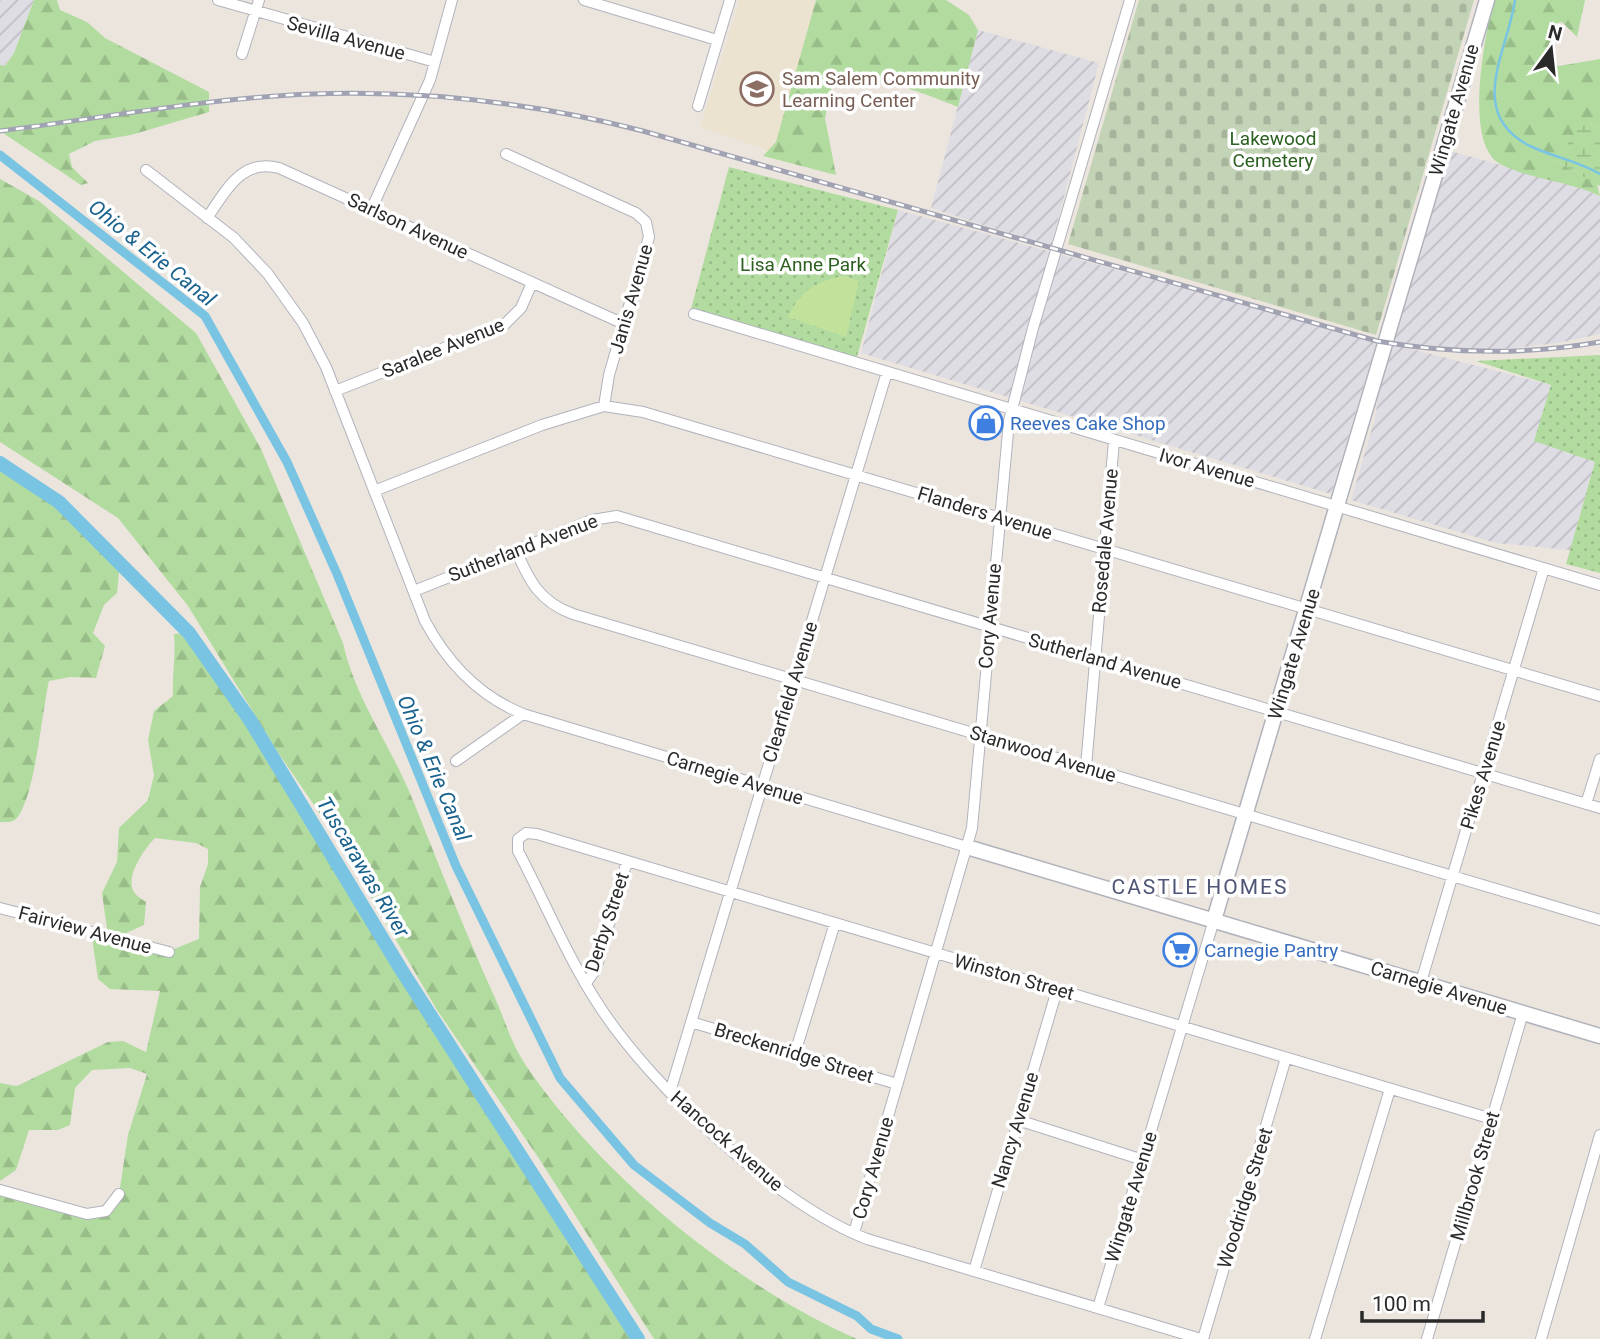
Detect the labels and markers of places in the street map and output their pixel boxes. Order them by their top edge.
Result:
place label: Sam Salem Community Learning Center [782,67,980,112]
school or university icon: Sam Salem Community Learning Center [738,70,776,108]
shop icon: Reeves Cake Shop [967,404,1005,442]
place label: Reeves Cake Shop [1010,412,1166,435]
supermarket icon: Carnegie Pantry [1161,931,1199,969]
place label: Carnegie Pantry [1204,939,1338,962]

